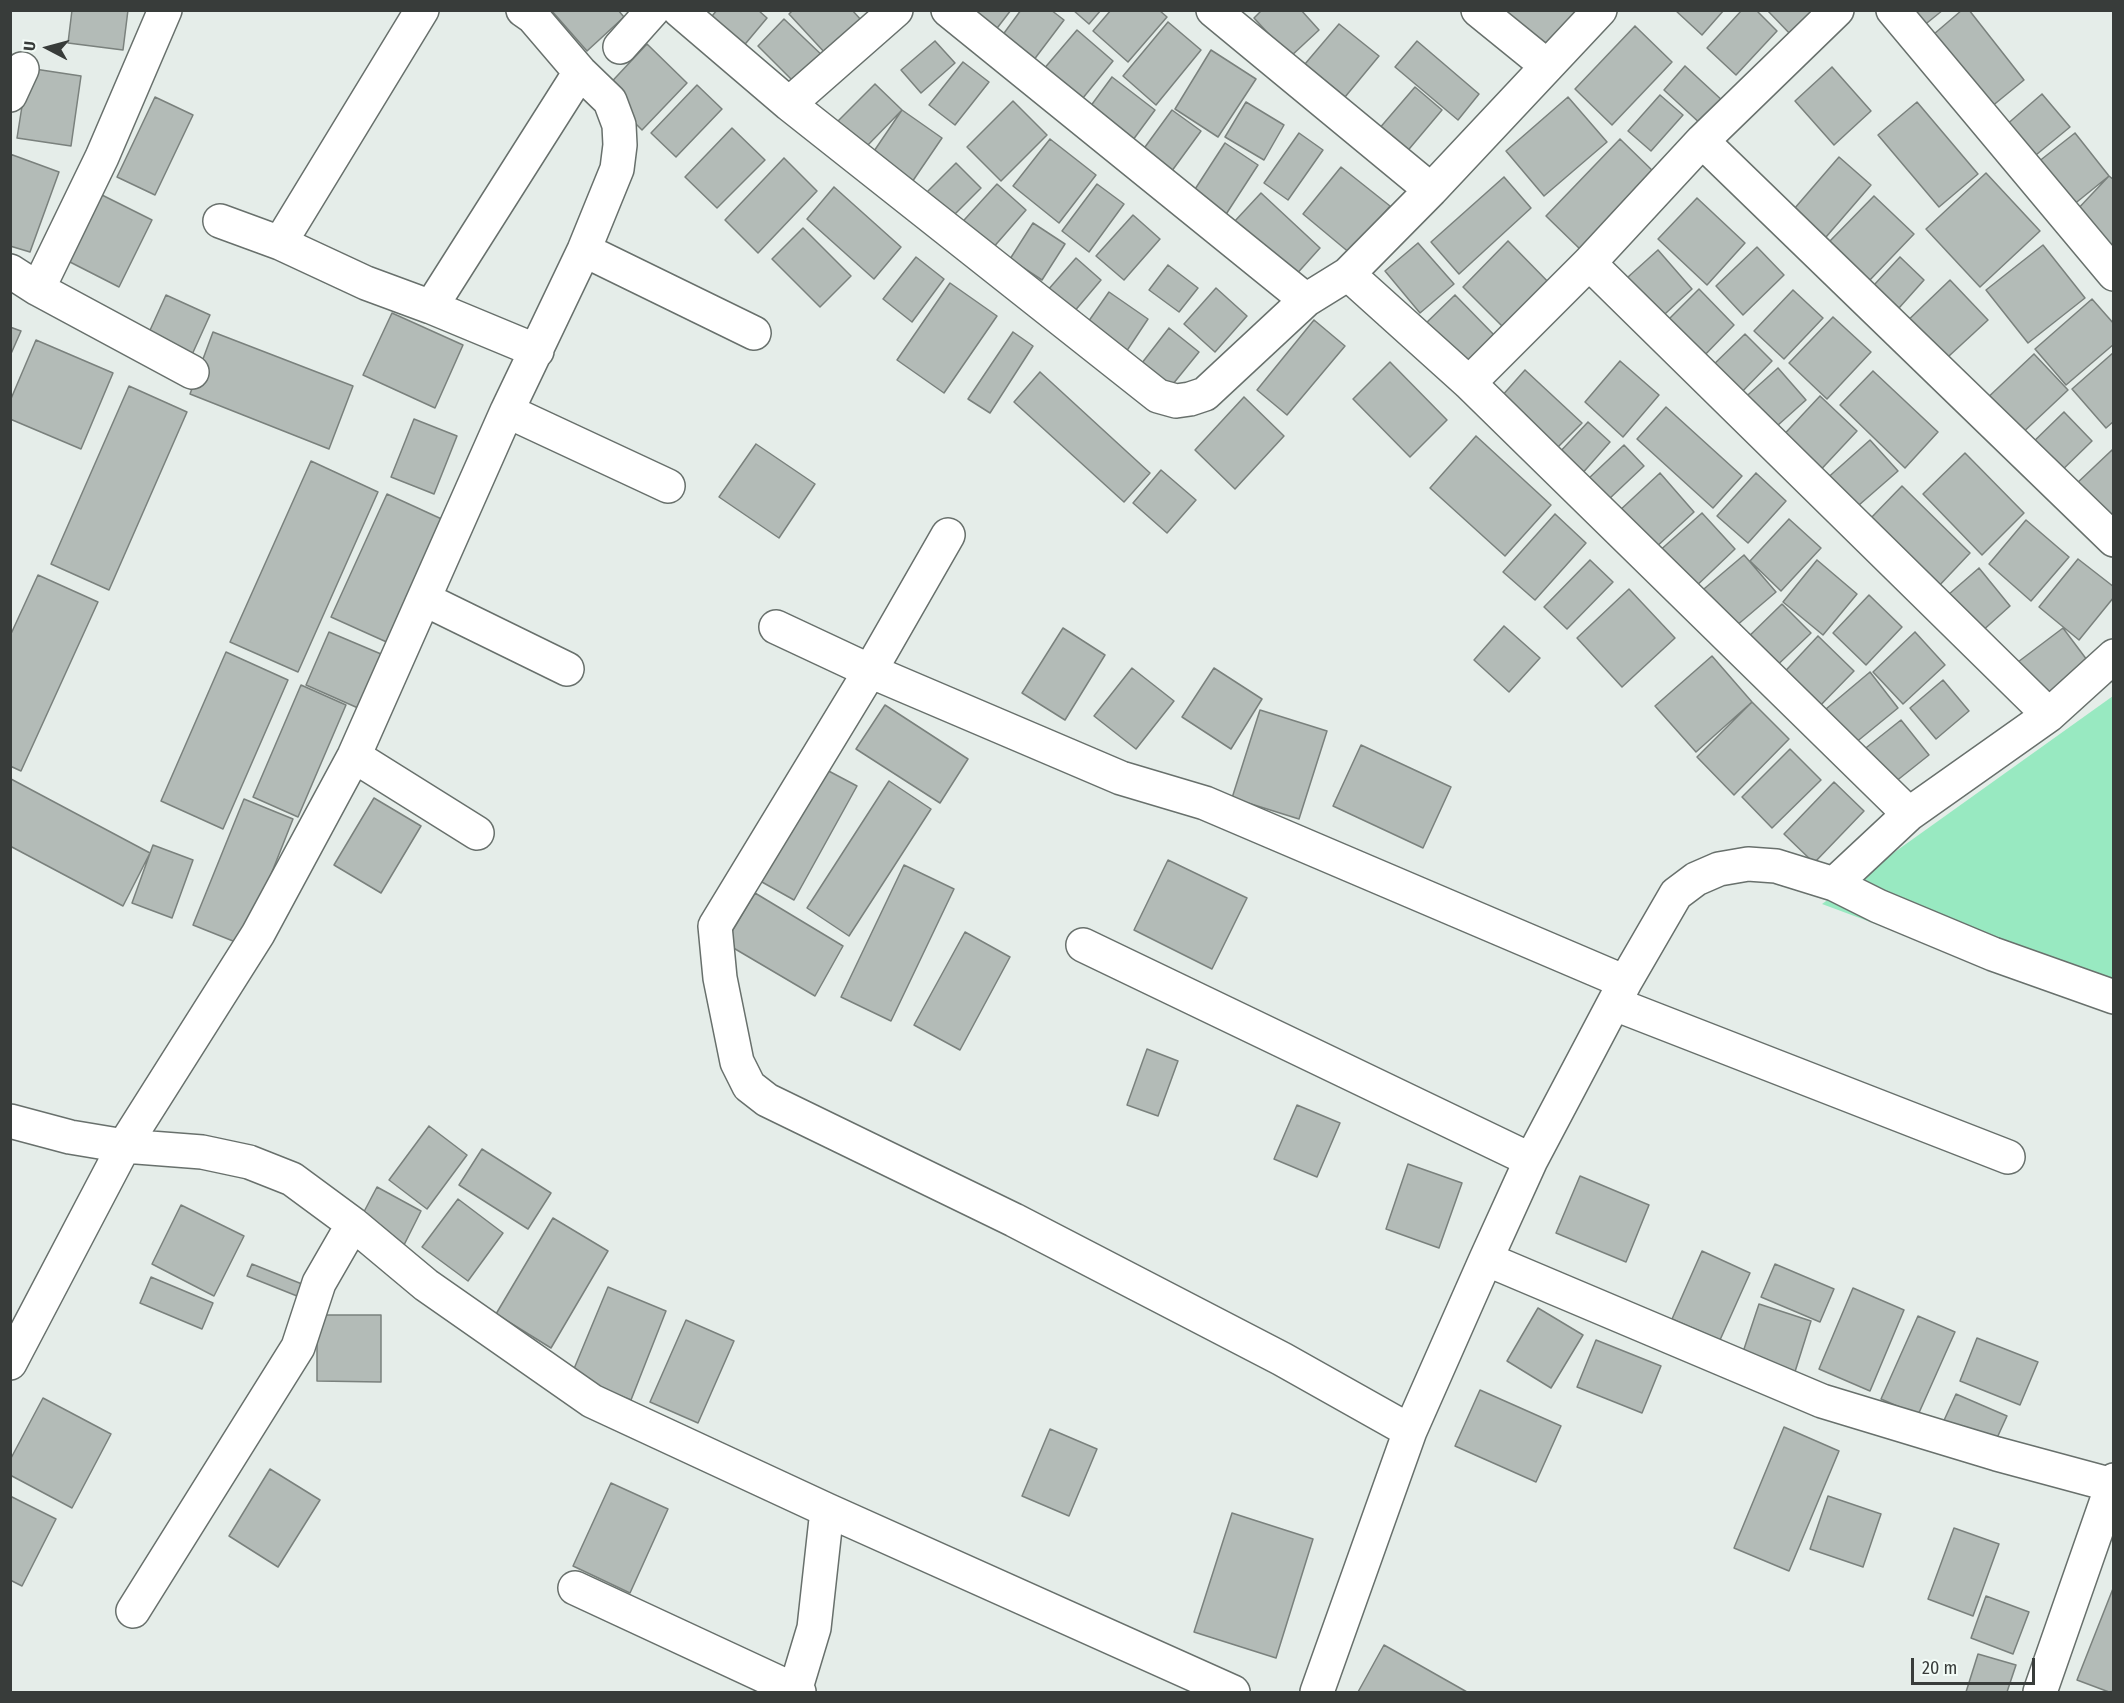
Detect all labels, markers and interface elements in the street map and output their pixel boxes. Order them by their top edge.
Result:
north arrow [18,18,78,78]
text: U [20,40,40,52]
scale bar [1914,1646,2038,1684]
text: 20 m [1922,1657,1957,1679]

